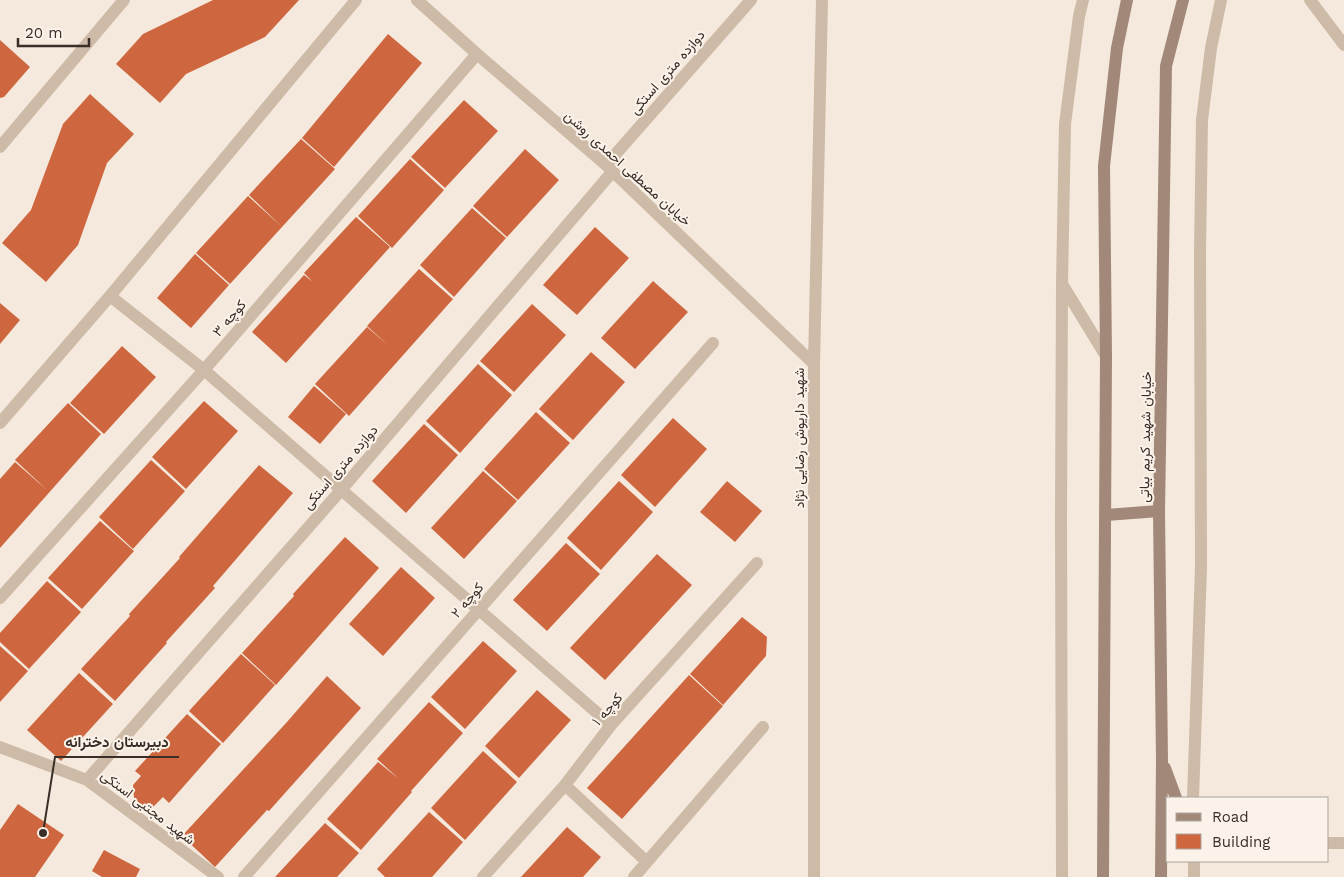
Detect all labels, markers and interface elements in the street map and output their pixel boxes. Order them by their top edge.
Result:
scale bar [18,15,89,47]
text: 20 m [25,24,63,42]
street label: دوازده متری استکی [626,26,709,118]
street label: خیابان مصطفی احمدی روشن [561,107,695,230]
street label: کوچه ۳ [209,296,251,341]
street label: شهید داریوش رضایی نژاد [791,368,808,508]
street label: خیابان شهید کریم بیاتی [1136,371,1155,503]
street label: دوازده متری استکی [299,421,382,513]
street label: کوچه ۲ [447,579,488,622]
street label: کوچه ۱ [589,689,627,730]
callout: دبیرستان دخترانه [55,727,179,757]
text: دبیرستان دخترانه [65,733,169,751]
street label: شهید مجتبی استکی [97,767,198,848]
legend [1166,797,1329,862]
text: Road [1212,808,1249,826]
text: Building [1212,833,1270,851]

